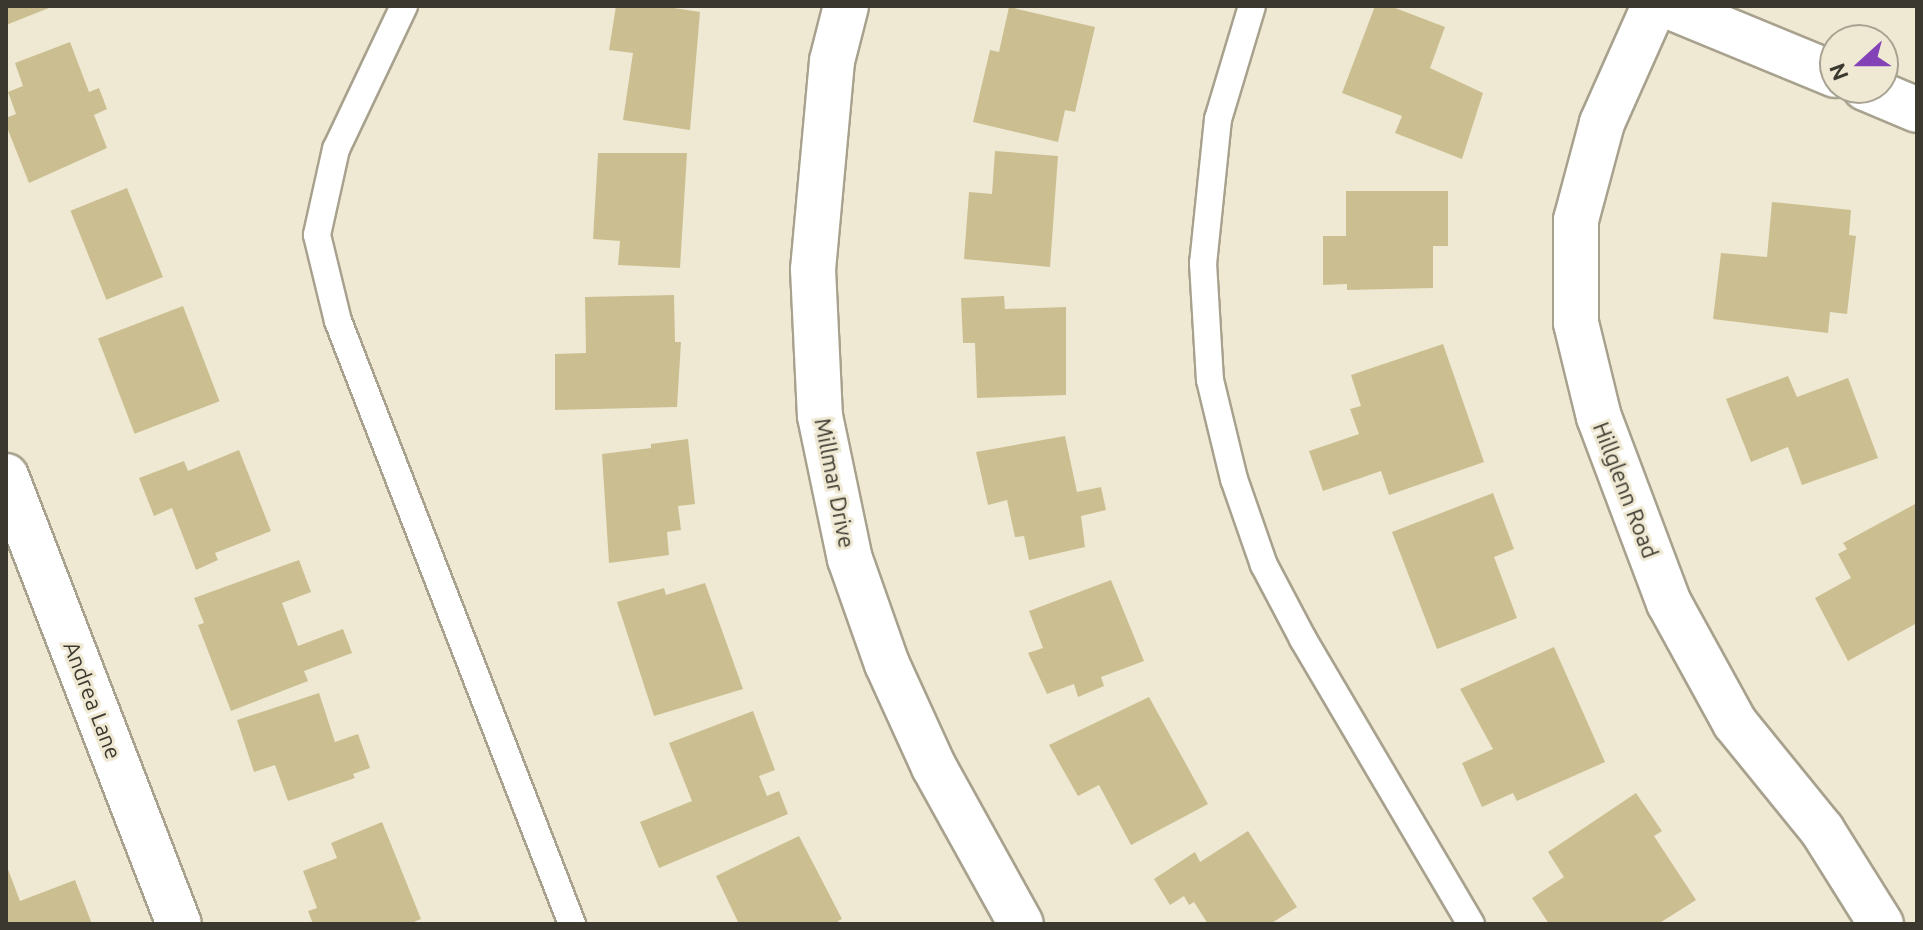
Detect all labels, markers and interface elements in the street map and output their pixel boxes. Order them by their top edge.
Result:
north arrow [1819,24,1899,104]
text: N [1823,60,1853,84]
street label: Millmar Drive [809,416,861,550]
street label: Hillglenn Road [1588,418,1664,562]
street label: Andrea Lane [58,637,128,763]

